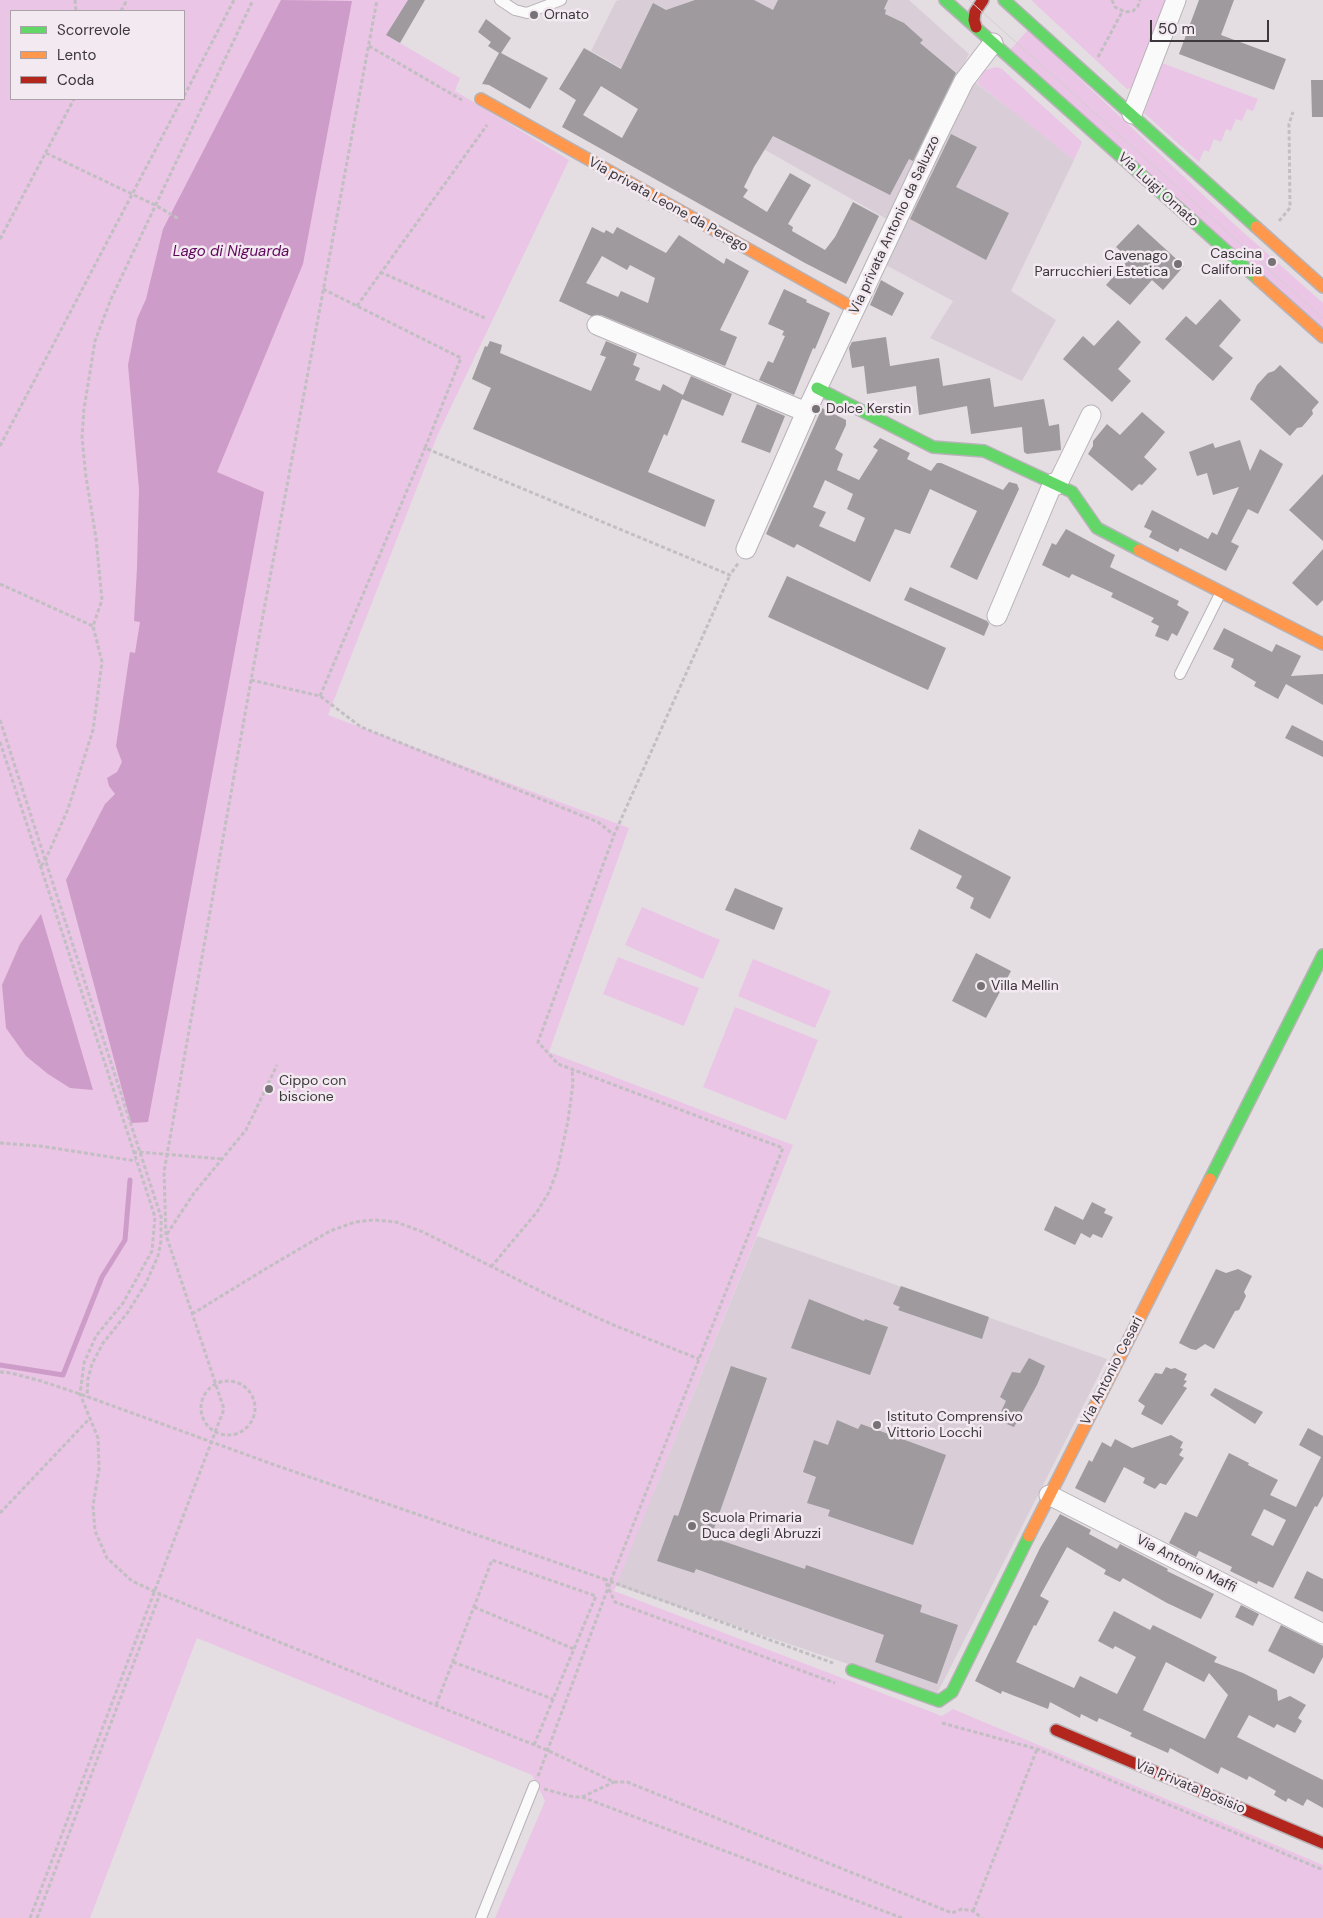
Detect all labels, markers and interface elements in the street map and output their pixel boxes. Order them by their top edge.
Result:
place label: Ornato [544,7,589,23]
marker: Ornato [528,9,540,21]
legend [10,10,185,100]
scale bar [1153,10,1272,42]
text: 50 m [1158,19,1195,39]
text: Scorrevole [57,20,131,40]
text: Lento [57,45,96,65]
text: Coda [57,70,94,90]
street label: Via privata Antonio da Saluzzo [846,133,944,317]
street label: Via Luigi Ornato [1114,149,1202,231]
street label: Via privata Leone da Perego [585,154,751,256]
water label: Lago di Niguarda [173,243,289,261]
place label: Cascina California [1201,246,1262,278]
place label: Cavenago Parrucchieri Estetica [1034,248,1168,280]
marker: Cascina California [1266,256,1278,268]
marker: Cavenago Parrucchieri Estetica [1172,258,1184,270]
place label: Dolce Kerstin [826,401,911,417]
marker: Dolce Kerstin [810,403,822,415]
place label: Villa Mellin [991,978,1059,994]
marker: Villa Mellin [975,980,987,992]
place label: Cippo con biscione [279,1073,346,1106]
marker: Cippo con biscione [263,1083,275,1095]
street label: Via Antonio Cesari [1077,1314,1147,1428]
place label: Istituto Comprensivo Vittorio Locchi [887,1409,1023,1441]
marker: Istituto Comprensivo Vittorio Locchi [871,1419,883,1431]
place label: Scuola Primaria Duca degli Abruzzi [702,1510,821,1542]
marker: Scuola Primaria Duca degli Abruzzi [686,1520,698,1532]
street label: Via Antonio Maffi [1133,1531,1239,1597]
street label: Via Privata Bosisio [1132,1756,1248,1818]

